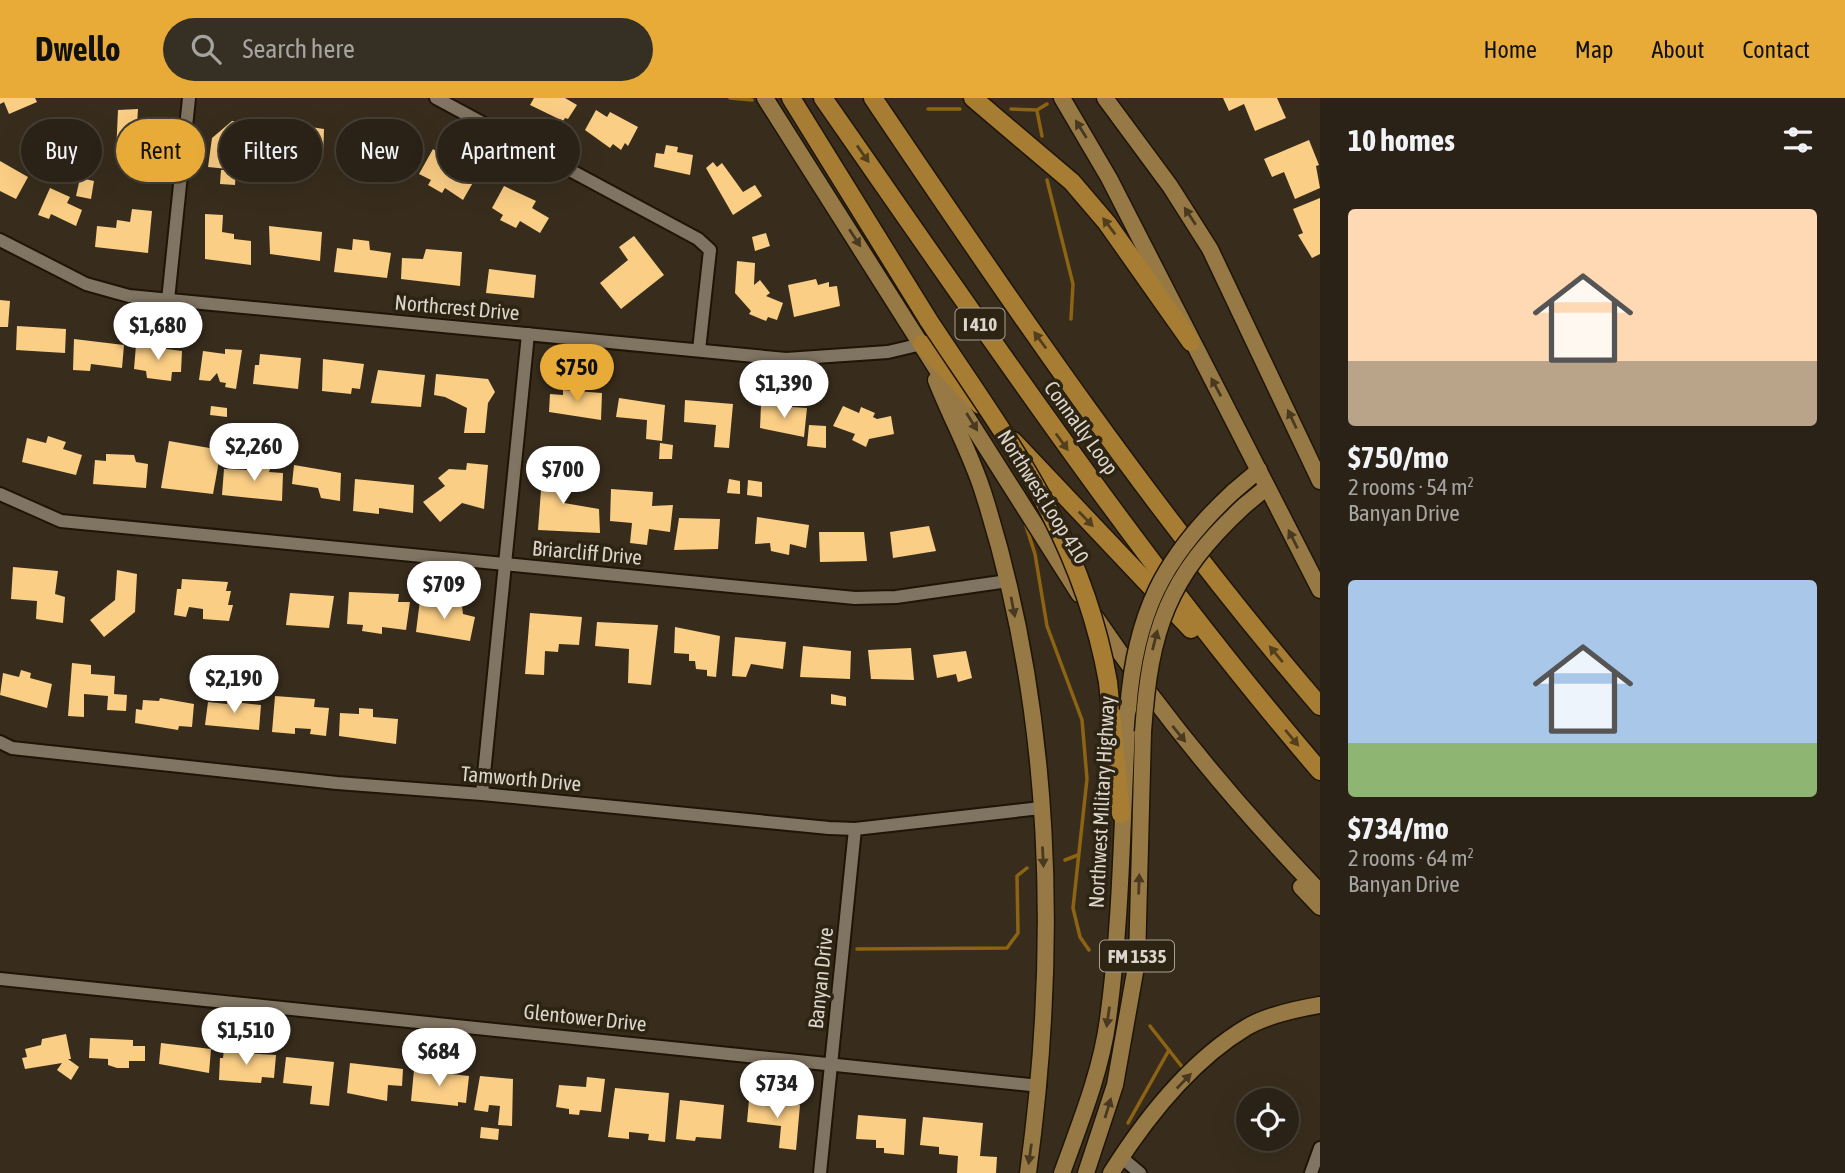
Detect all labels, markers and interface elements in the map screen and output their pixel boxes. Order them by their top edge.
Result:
search box [163,18,653,81]
text: Dwello [35,30,121,68]
icon: search [187,30,225,68]
text: Search here [243,34,355,64]
text: Home [1483,36,1537,63]
text: Map [1575,36,1613,63]
text: About [1651,36,1704,63]
text: Contact [1742,36,1810,63]
chip: Buy [21,119,102,182]
chip: Rent [116,119,205,182]
chip: Filters [219,119,322,182]
chip: New [336,119,423,182]
chip: Apartment [437,119,580,182]
one-way arrow [1075,119,1088,138]
icon: filters [1779,121,1817,159]
text: 10 homes [1348,123,1455,157]
one-way arrow [855,145,869,163]
one-way arrow [1183,207,1196,226]
one-way arrow [1102,217,1116,235]
one-way arrow [848,229,862,247]
icon: home [1520,255,1646,381]
street label: Northcrest Drive [394,290,520,324]
pin: $1,680 [101,302,215,362]
road number: I 410 [956,308,1004,340]
text: $1,680 [130,312,187,338]
one-way arrow [1033,331,1047,349]
pin: $750 [536,344,618,404]
text: $750 [556,354,598,380]
pin: $1,390 [727,360,841,420]
text: $1,390 [756,370,813,396]
street label: Connally Loop [1040,376,1124,479]
one-way arrow [1210,378,1222,397]
one-way arrow [1286,409,1297,430]
one-way arrow [965,413,978,432]
pin: $2,260 [197,424,311,483]
street label: Northwest Loop 410 [993,425,1095,568]
text: $2,260 [226,433,283,459]
one-way arrow [1055,433,1069,451]
text: $750/mo [1348,440,1449,474]
pin: $700 [522,446,604,506]
text: $700 [542,456,584,482]
text: 2 rooms · 54 m² [1348,474,1474,500]
text: Banyan Drive [1348,500,1460,526]
one-way arrow [1078,510,1094,527]
one-way arrow [1288,529,1299,549]
street label: Briarcliff Drive [531,535,643,569]
pin: $709 [403,561,485,621]
text: $709 [423,571,465,597]
one-way arrow [1008,596,1019,618]
icon: home [1520,626,1646,752]
one-way arrow [1150,629,1161,651]
one-way arrow [1268,646,1283,664]
pin: $2,190 [177,656,291,715]
text: $2,190 [206,665,263,691]
street label: Northwest Military Highway [1083,695,1119,909]
one-way arrow [1171,725,1186,742]
one-way arrow [1284,729,1299,746]
street label: Tamworth Drive [460,761,582,795]
text: $734/mo [1348,811,1449,845]
text: 2 rooms · 64 m² [1348,845,1474,871]
one-way arrow [1037,846,1048,868]
text: Banyan Drive [1348,871,1460,897]
one-way arrow [1133,873,1145,895]
street label: Banyan Drive [803,926,837,1030]
road number: FM 1535 [1100,940,1174,972]
street label: Glentower Drive [522,999,648,1035]
pin: $1,510 [189,1007,303,1067]
one-way arrow [1102,1007,1113,1029]
text: $1,510 [218,1017,275,1043]
pin: $684 [398,1028,480,1088]
text: $684 [418,1038,460,1064]
pin: $734 [736,1060,818,1120]
text: $734 [756,1070,798,1096]
one-way arrow [1175,1073,1192,1090]
map controls [1236,1088,1299,1151]
button: locate [1236,1088,1299,1151]
one-way arrow [1103,1098,1114,1119]
one-way arrow [1025,1143,1036,1165]

